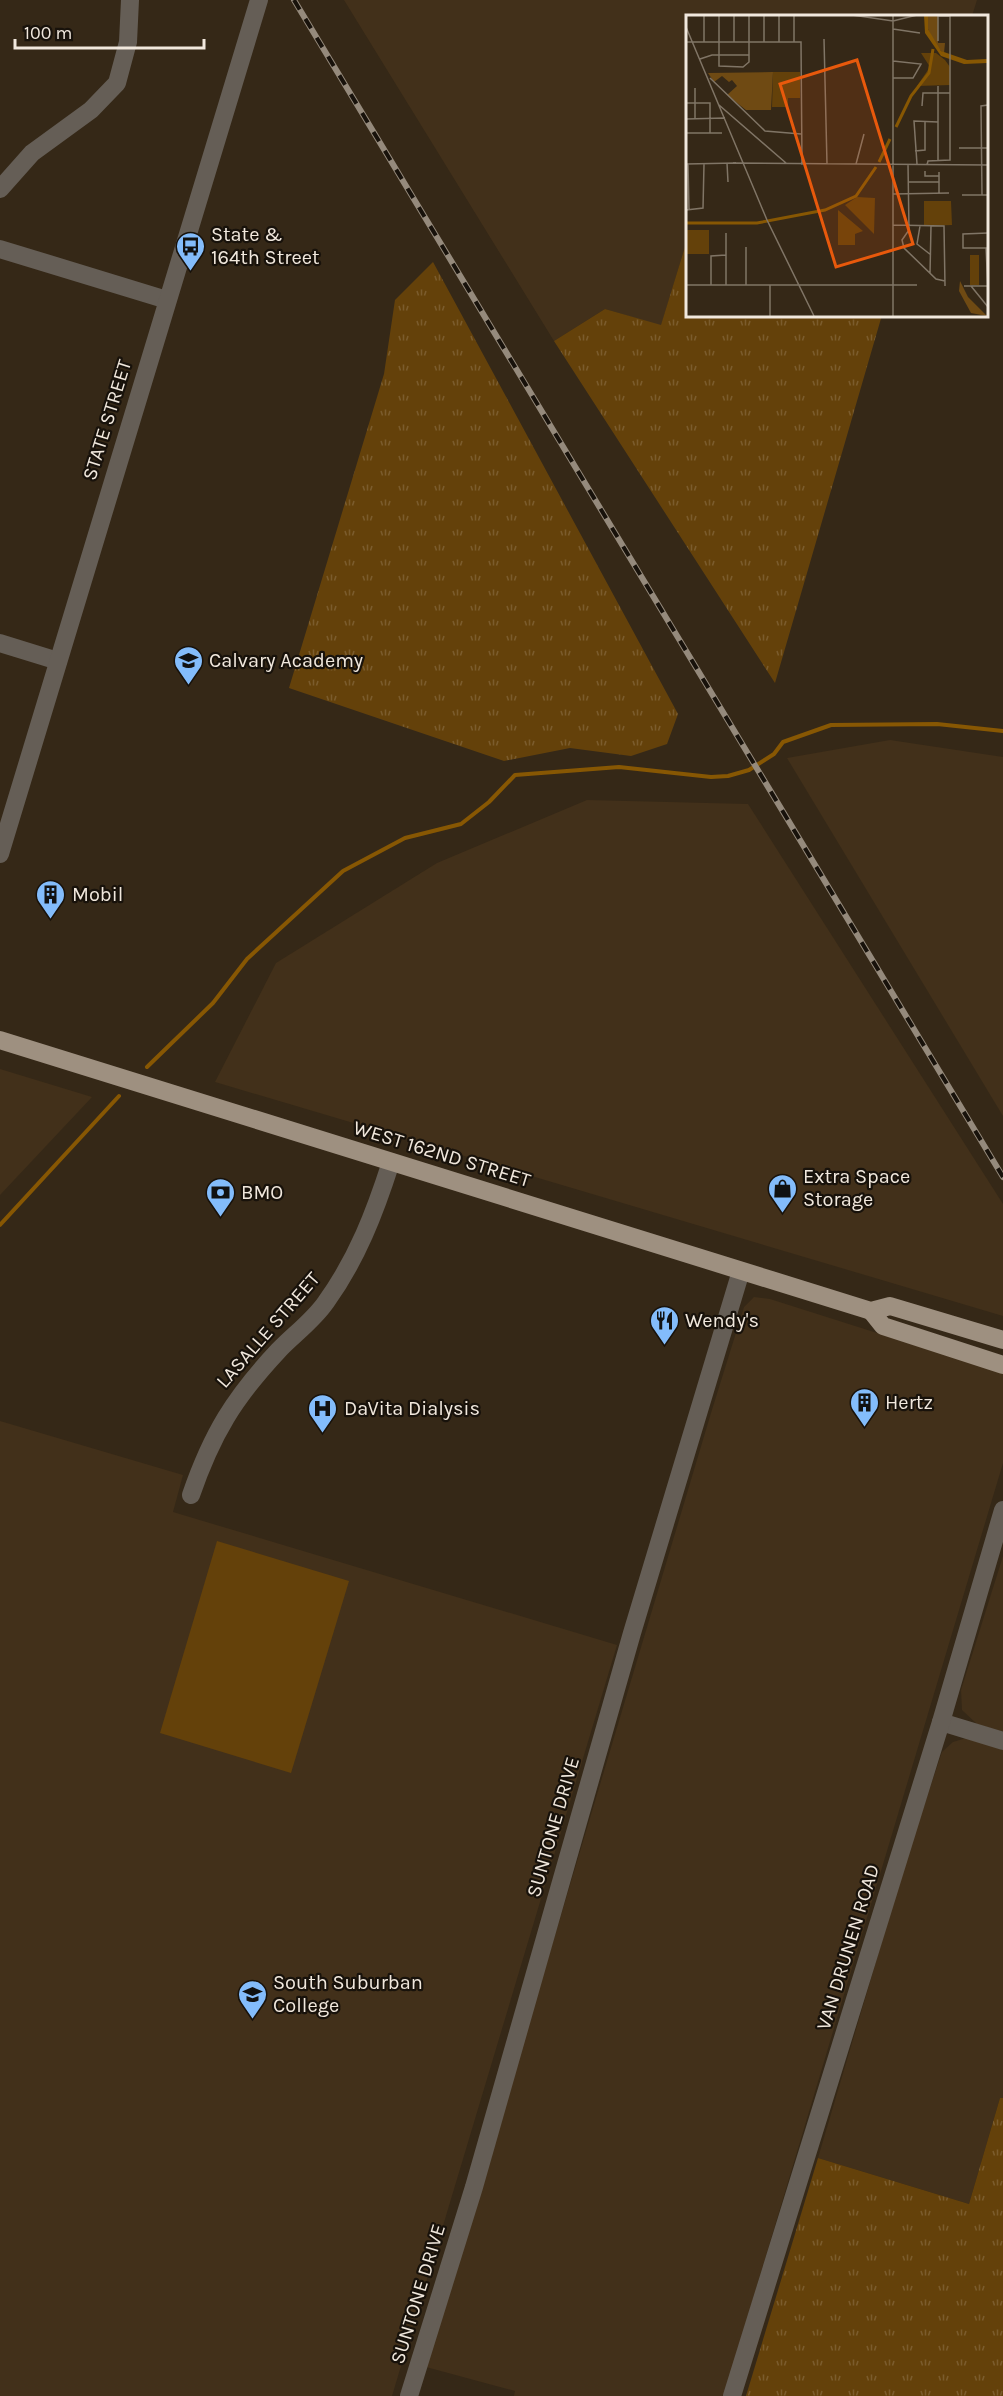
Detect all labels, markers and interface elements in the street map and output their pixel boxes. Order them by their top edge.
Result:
scale bar [15,12,204,50]
inset map [686,15,988,316]
text: 100 m [24,22,72,44]
place label: State & 164th Street [211,223,320,269]
bus stop icon: State & 164th Street [174,230,206,272]
street label: STATE STREET [78,357,136,483]
school or university icon: Calvary Academy [172,644,204,686]
place label: Calvary Academy [209,649,363,672]
building icon: Mobil [35,878,67,920]
place label: Mobil [72,883,123,906]
street label: WEST 162ND STREET [351,1116,533,1192]
place label: Extra Space Storage [803,1165,910,1211]
shop icon: Extra Space Storage [766,1172,798,1214]
bank icon: BMO [204,1176,236,1218]
place label: BMO [241,1181,283,1204]
street label: LASALLE STREET [211,1267,325,1393]
restaurant icon: Wendy's [648,1304,680,1346]
place label: Wendy's [685,1309,759,1332]
building icon: Hertz [848,1386,880,1428]
place label: Hertz [885,1391,933,1414]
hospital icon: DaVita Dialysis [307,1392,339,1434]
place label: DaVita Dialysis [344,1397,480,1420]
street label: SUNTONE DRIVE [522,1754,584,1900]
street label: VAN DRUNEN ROAD [812,1861,884,2033]
place label: South Suburban College [273,1971,423,2017]
school or university icon: South Suburban College [236,1978,268,2020]
street label: SUNTONE DRIVE [386,2221,450,2367]

